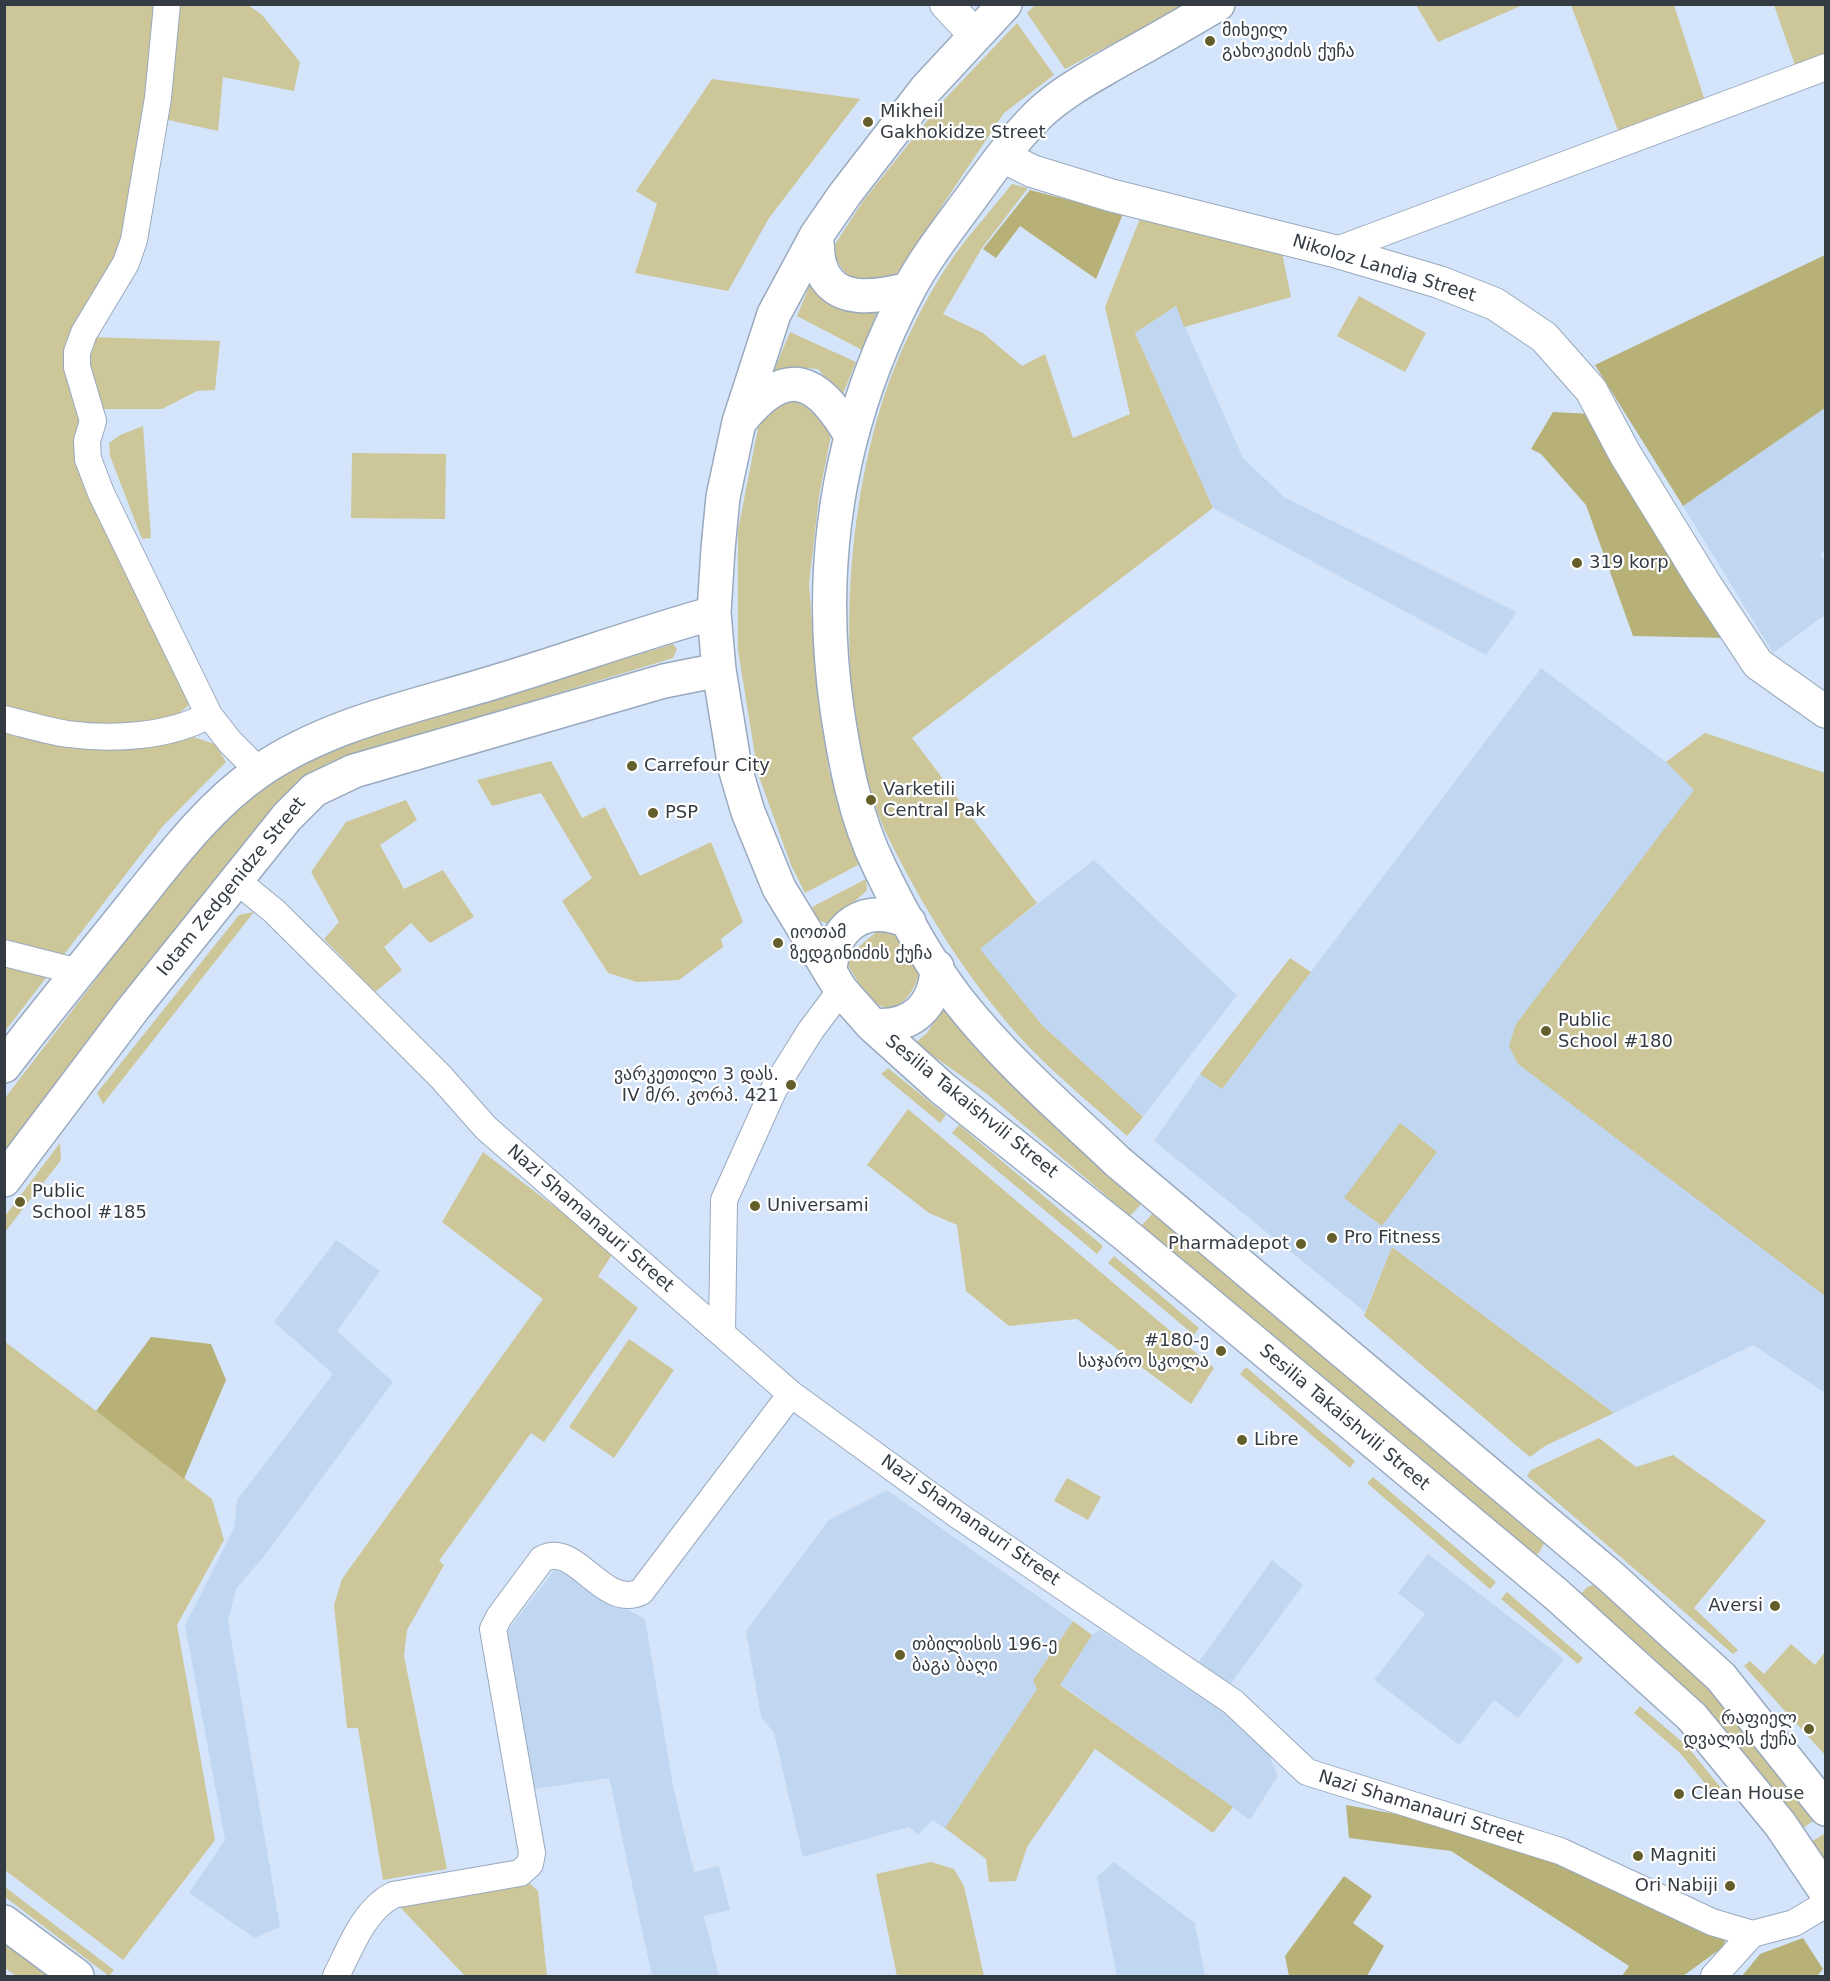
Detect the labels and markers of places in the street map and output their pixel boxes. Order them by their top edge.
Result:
place label: მიხეილ გახოკიძის ქუჩა [1222,20,1355,63]
marker: მიხეილ გახოკიძის ქუჩა [1203,34,1217,48]
place label: Mikheil Gakhokidze Street [880,101,1046,144]
marker: Mikheil Gakhokidze Street [861,115,875,129]
place label: 319 korp [1589,552,1669,574]
marker: 319 korp [1570,556,1584,570]
place label: Carrefour City [644,755,770,777]
marker: Carrefour City [625,759,639,773]
place label: Varketili Central Pak [883,779,986,822]
marker: Varketili Central Pak [864,793,878,807]
place label: PSP [665,802,698,824]
marker: PSP [646,806,660,820]
place label: იოთამ ზედგინიძის ქუჩა [790,922,932,964]
marker: იოთამ ზედგინიძის ქუჩა [771,936,785,950]
place label: Public School #180 [1558,1010,1673,1052]
marker: Public School #180 [1539,1024,1553,1038]
place label: ვარკეთილი 3 დას. IV მ/რ. კორპ. 421 [614,1064,779,1106]
marker: ვარკეთილი 3 დას. IV მ/რ. კორპ. 421 [784,1078,798,1092]
place label: Public School #185 [32,1181,147,1224]
marker: Public School #185 [13,1195,27,1209]
place label: Universami [767,1195,869,1217]
marker: Universami [748,1199,762,1213]
place label: Pro Fitness [1344,1227,1441,1249]
marker: Pro Fitness [1325,1231,1339,1245]
place label: Pharmadepot [1168,1233,1289,1255]
marker: Pharmadepot [1294,1237,1308,1251]
place label: #180-ე საჯარო სკოლა [1078,1330,1209,1372]
marker: #180-ე საჯარო სკოლა [1214,1344,1228,1358]
place label: Libre [1254,1429,1299,1451]
marker: Libre [1235,1433,1249,1447]
place label: Aversi [1708,1595,1763,1617]
marker: Aversi [1768,1599,1782,1613]
place label: თბილისის 196-ე ბაგა ბაღი [912,1634,1057,1676]
marker: თბილისის 196-ე ბაგა ბაღი [893,1648,907,1662]
place label: რაფიელ დვალის ქუჩა [1683,1708,1797,1750]
marker: რაფიელ დვალის ქუჩა [1802,1722,1816,1736]
place label: Clean House [1691,1783,1804,1805]
marker: Clean House [1672,1787,1686,1801]
place label: Magniti [1650,1845,1716,1867]
marker: Magniti [1631,1849,1645,1863]
place label: Ori Nabiji [1635,1875,1718,1897]
marker: Ori Nabiji [1723,1879,1737,1893]

